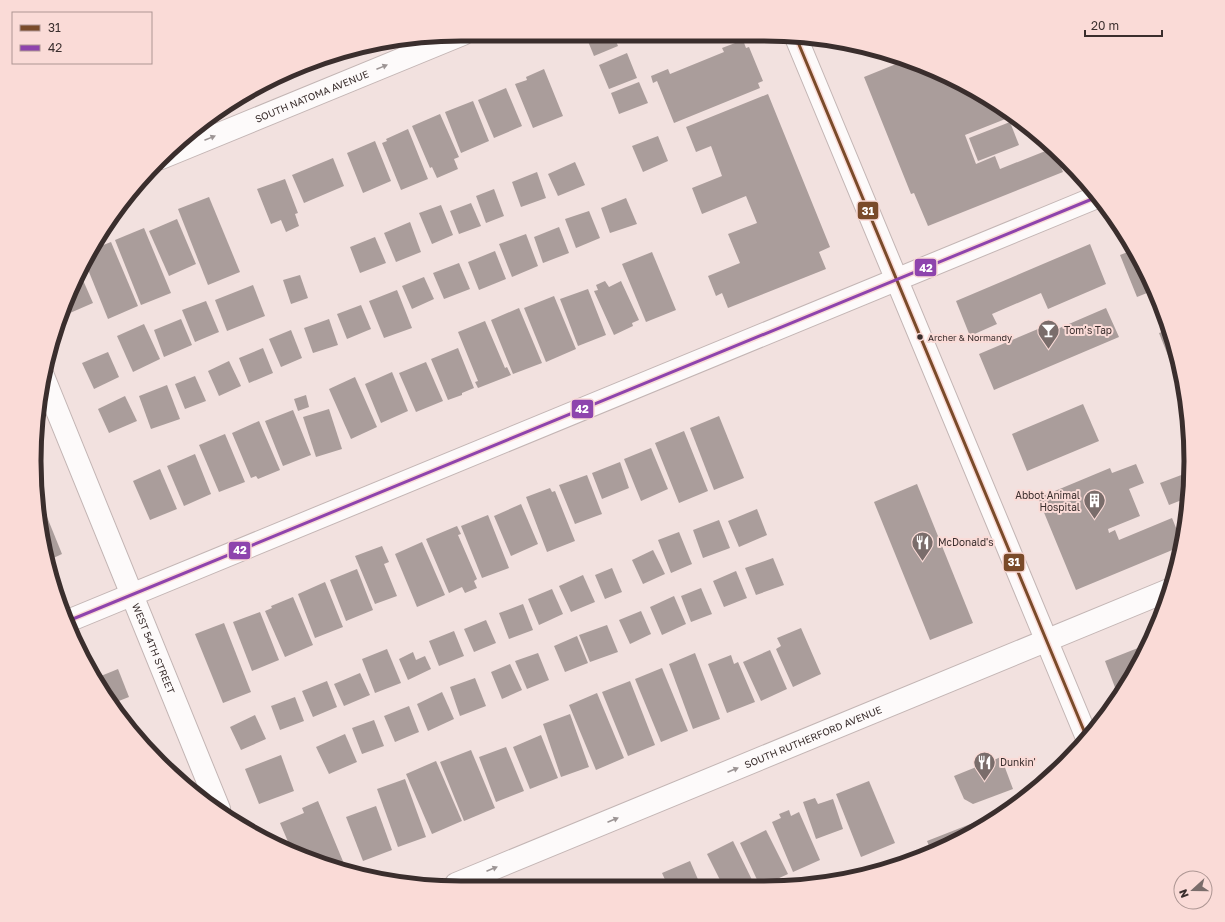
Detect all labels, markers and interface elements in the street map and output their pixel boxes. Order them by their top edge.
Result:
legend [12,12,152,64]
scale bar [1085,12,1162,38]
text: 20 m [1091,18,1119,33]
text: 31 [48,20,61,35]
text: 42 [48,40,62,55]
one-way arrow [377,64,389,70]
street label: SOUTH NATOMA AVENUE [253,67,370,125]
one-way arrow [205,135,216,141]
line badge: 31 [857,201,879,220]
text: 31 [862,204,875,217]
line badge: 42 [914,258,937,277]
text: 42 [919,261,933,274]
bar icon: Tom’s Tap [1035,317,1061,350]
place label: Tom’s Tap [1064,324,1112,336]
marker: Archer & Normandy [915,332,925,342]
place label: Archer & Normandy [928,332,1012,343]
line badge: 42 [571,399,594,419]
text: 42 [575,402,589,415]
building icon: Abbot Animal Hospital [1082,488,1108,521]
place label: Abbot Animal Hospital [1015,489,1080,513]
restaurant icon: McDonald's [910,529,936,562]
place label: McDonald's [938,536,994,548]
line badge: 42 [228,541,251,560]
text: 42 [233,543,247,556]
line badge: 31 [1003,553,1025,572]
text: 31 [1008,555,1021,568]
street label: WEST 54TH STREET [130,601,177,695]
street label: SOUTH RUTHERFORD AVENUE [742,703,883,771]
restaurant icon: Dunkin' [971,749,997,782]
place label: Dunkin' [1000,756,1036,768]
one-way arrow [727,766,739,772]
one-way arrow [607,816,619,822]
one-way arrow [487,866,499,872]
north arrow [1173,870,1213,910]
text: N [1176,888,1191,900]

